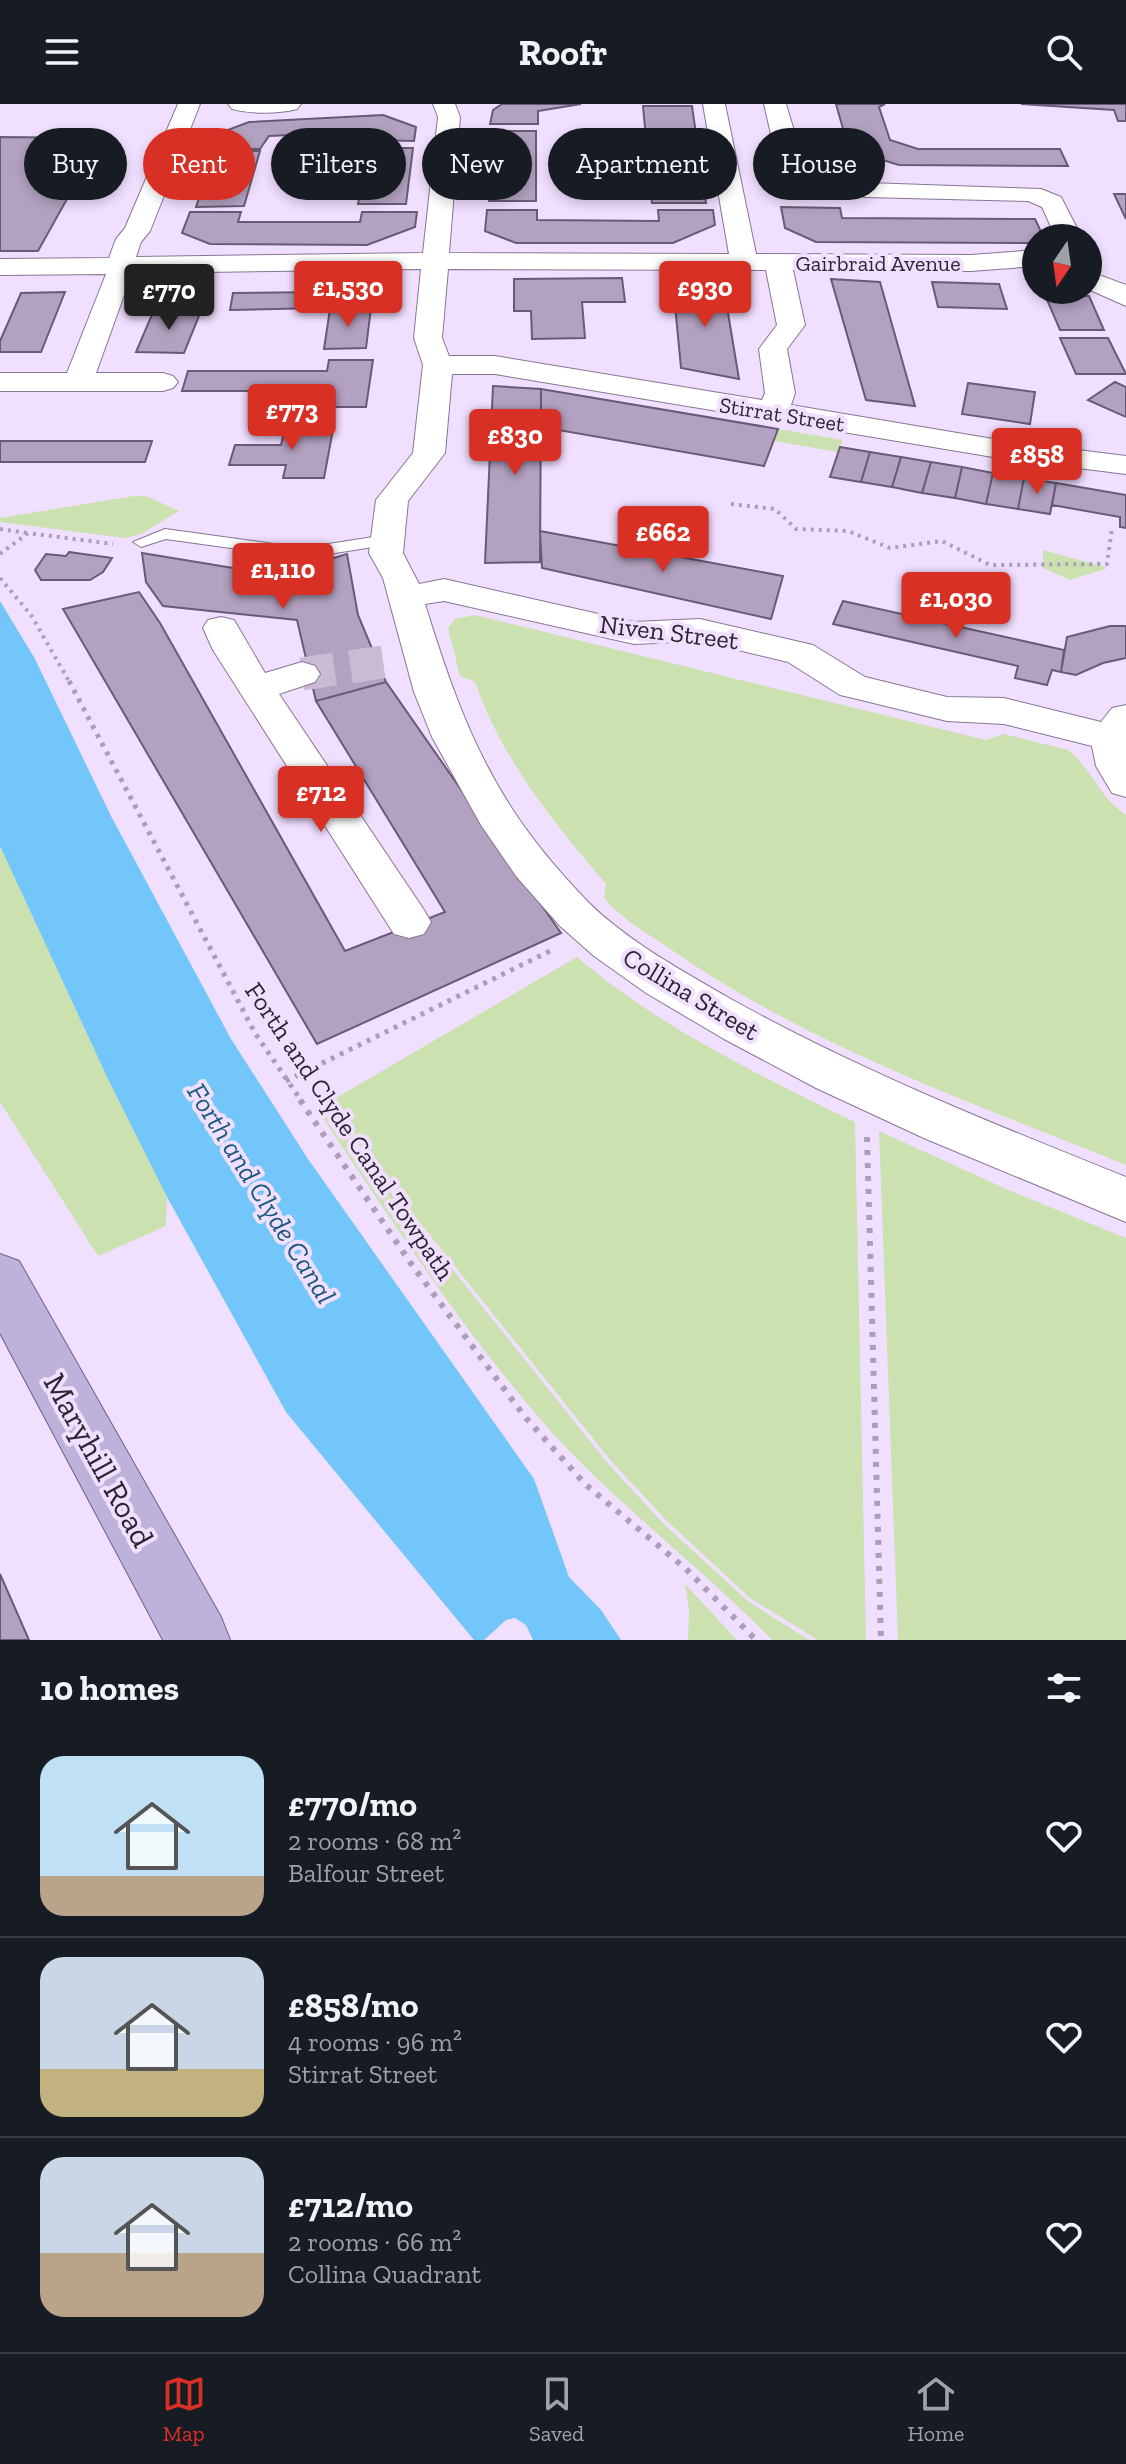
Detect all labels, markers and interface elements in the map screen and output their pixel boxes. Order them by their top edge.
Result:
icon: menu [40,30,84,74]
icon: search [1042,30,1086,74]
text: Roofr [519,31,607,74]
chip: Buy [24,128,127,200]
chip: Rent [143,128,255,200]
chip: Filters [271,128,406,200]
chip: New [422,128,532,200]
chip: Apartment [548,128,737,200]
chip: House [753,128,885,200]
north arrow [1022,224,1102,304]
map controls [1022,224,1102,304]
street label: Gairbraid Avenue [795,250,961,277]
pin: £1,530 [283,261,413,329]
pin: £930 [658,261,752,329]
pin: £770 [122,264,216,332]
text: £1,530 [312,271,384,303]
text: £930 [677,271,733,303]
text: £770 [142,274,196,306]
pin: £773 [245,384,339,452]
street label: Stirrat Street [717,391,847,438]
text: £773 [266,394,318,426]
pin: £830 [468,409,562,477]
text: £830 [487,419,543,451]
pin: £858 [990,428,1084,496]
text: £858 [1010,438,1064,470]
pin: £662 [616,506,710,574]
text: £662 [636,516,690,548]
pin: £1,110 [218,543,348,611]
text: £1,110 [250,553,316,585]
pin: £1,030 [891,572,1021,640]
text: £1,030 [920,582,992,614]
street label: Niven Street [598,608,741,656]
pin: £712 [274,766,368,834]
text: £712 [296,776,346,808]
street label: Collina Street [617,941,765,1047]
street label: Forth and Clyde Canal Towpath [238,976,462,1286]
water label: Forth and Clyde Canal [180,1076,344,1310]
street label: Maryhill Road [36,1367,163,1554]
icon: filters [1042,1666,1086,1710]
text: 10 homes [40,1668,179,1709]
text: £770/mo [288,1784,417,1825]
icon: home [104,1788,200,1884]
icon: heart [1042,1814,1086,1858]
text: 2 rooms · 68 m² [288,1825,461,1857]
text: Balfour Street [288,1857,444,1889]
text: £858/mo [288,1985,419,2026]
icon: home [104,1989,200,2085]
icon: heart [1042,2015,1086,2059]
text: 4 rooms · 96 m² [288,2026,462,2058]
text: Stirrat Street [288,2058,437,2090]
text: £712/mo [288,2185,413,2226]
icon: home [104,2189,200,2285]
icon: heart [1042,2215,1086,2259]
text: 2 rooms · 66 m² [288,2226,461,2258]
text: Collina Quadrant [288,2258,481,2290]
tab: Map [162,2372,206,2447]
tab: Saved [529,2372,584,2447]
tab: Home [908,2372,964,2447]

